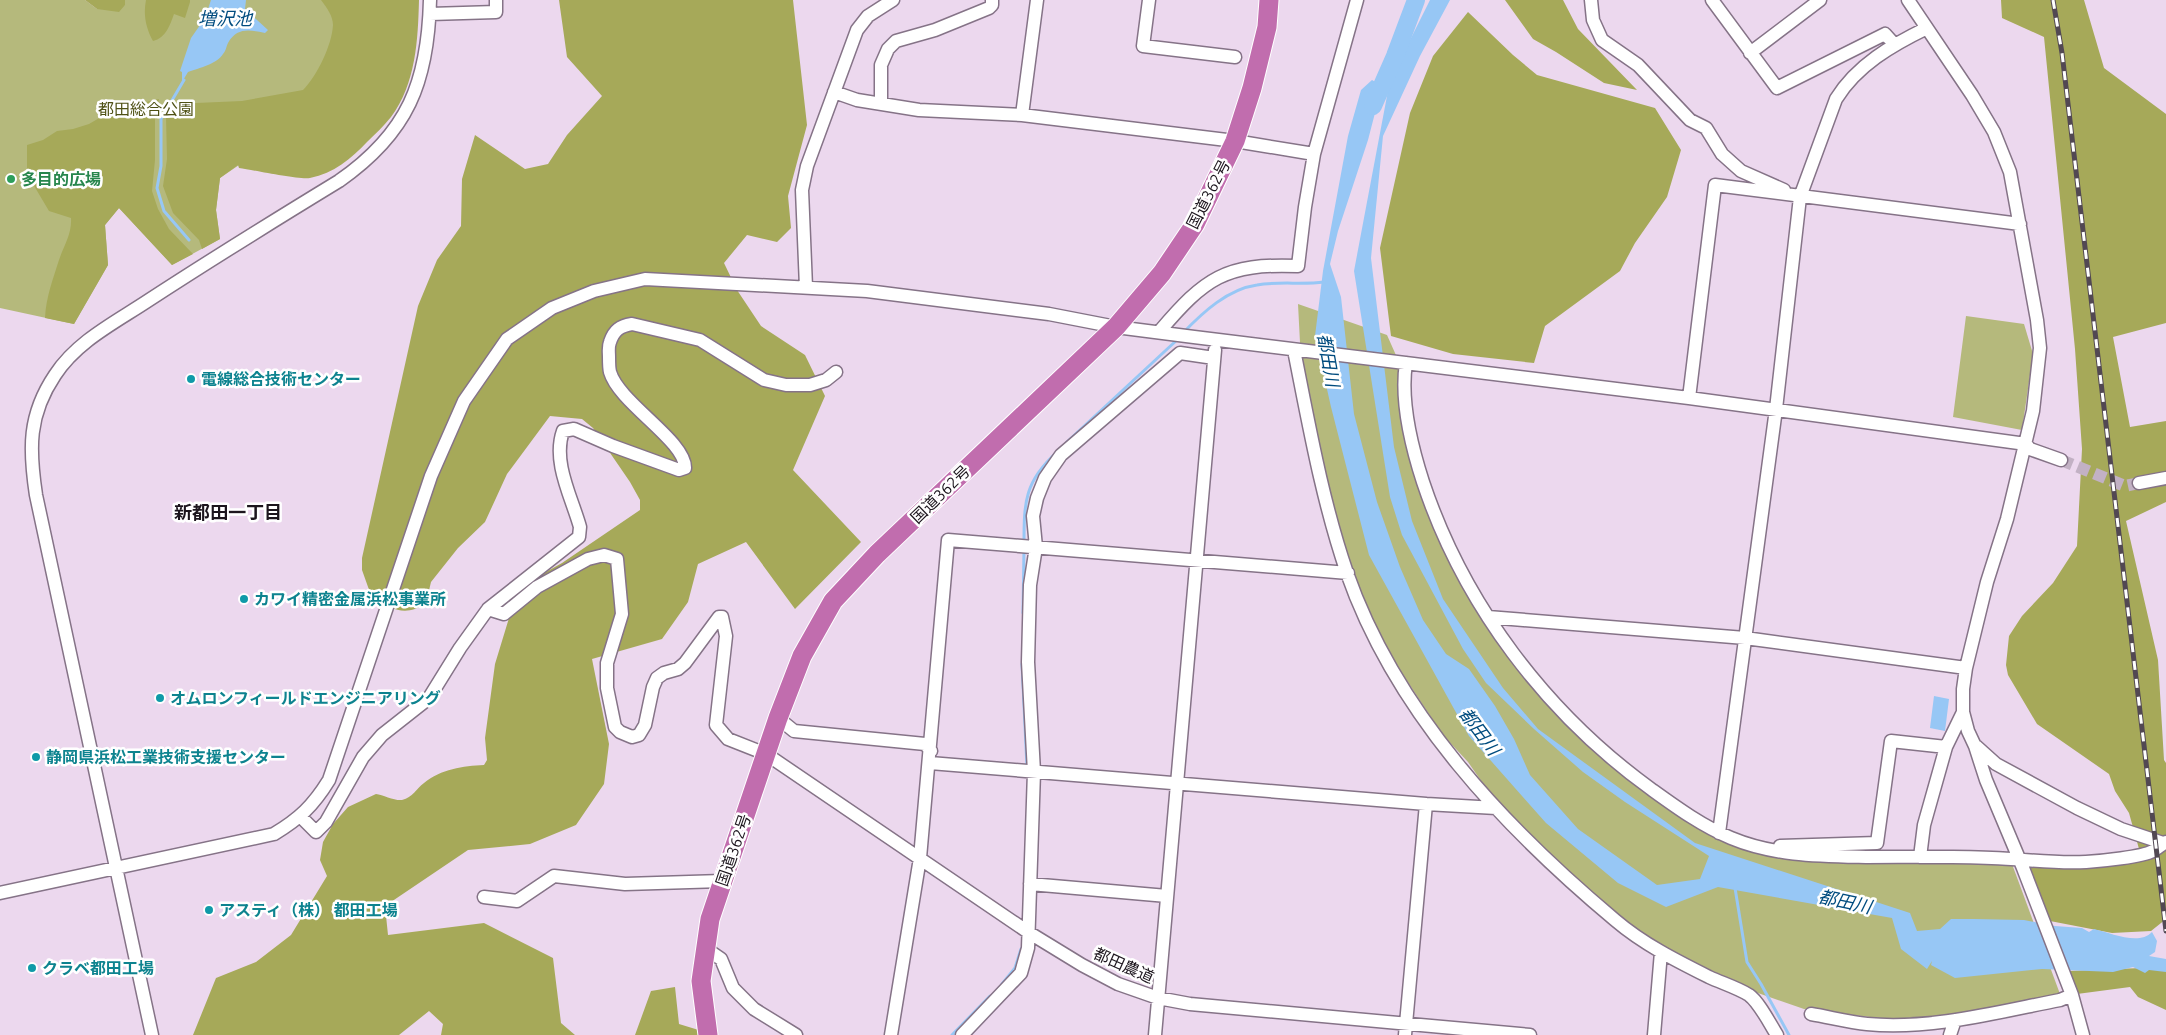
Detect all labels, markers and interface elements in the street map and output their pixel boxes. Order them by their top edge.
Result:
water label: 増沢池 [198,8,254,28]
park label: 都田総合公園 [98,100,194,118]
street label: 国道362号 [1183,156,1233,232]
place label: 多目的広場 [21,170,101,188]
marker: 多目的広場 [5,173,17,185]
water label: 都田川 [1314,332,1344,390]
place label: 電線総合技術センター [201,370,361,388]
marker: 電線総合技術センター [185,373,197,385]
street label: 国道362号 [907,461,973,527]
district label: 新都田一丁目 [174,502,282,522]
place label: カワイ精密金属浜松事業所 [254,590,446,608]
marker: カワイ精密金属浜松事業所 [238,593,250,605]
place label: オムロンフィールドエンジニアリング [170,689,441,707]
marker: オムロンフィールドエンジニアリング [154,692,166,704]
water label: 都田川 [1456,703,1505,760]
place label: 静岡県浜松工業技術支援センター [46,748,286,766]
marker: 静岡県浜松工業技術支援センター [30,751,42,763]
street label: 国道362号 [712,812,754,888]
water label: 都田川 [1817,886,1875,917]
place label: アスティ（株） 都田工場 [219,901,398,919]
marker: アスティ（株） 都田工場 [203,904,215,916]
street label: 都田農道 [1091,944,1157,986]
place label: クラベ都田工場 [42,959,154,977]
marker: クラベ都田工場 [26,962,38,974]

